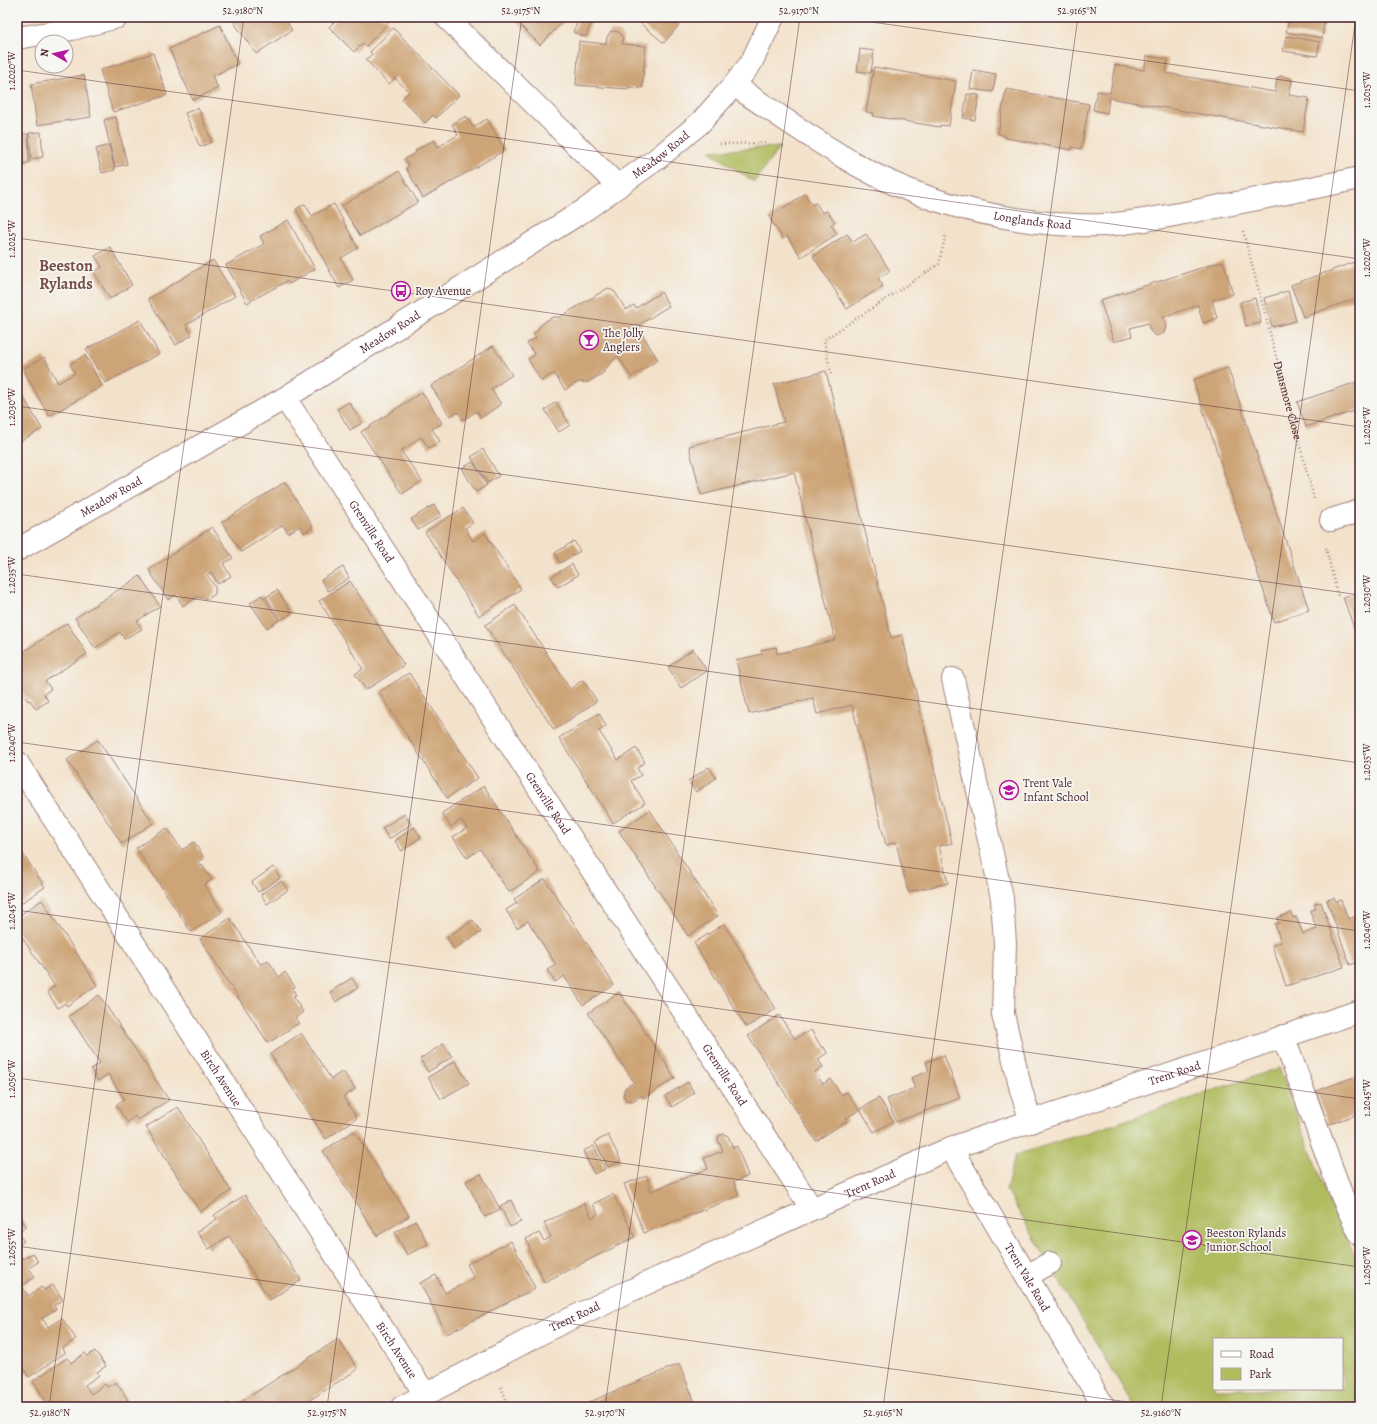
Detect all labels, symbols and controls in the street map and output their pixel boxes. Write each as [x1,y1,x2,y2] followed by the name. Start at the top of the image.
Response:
[223,4,263,17] text: 52.9180°N
[502,4,540,17] text: 52.9175°N
[779,4,819,17] text: 52.9170°N
[1057,4,1097,17] text: 52.9165°N
[34,34,74,74] north arrow
[37,48,53,58] text: N
[5,51,18,90] text: 1.2020°W
[1360,71,1373,108] text: 1.2015°W
[629,127,693,182] street label: Meadow Road
[992,207,1072,233] street label: Longlands Road
[5,219,18,258] text: 1.2025°W
[1360,238,1373,277] text: 1.2020°W
[39,255,93,295] district label: Beeston Rylands
[390,280,412,302] bus stop icon: Roy Avenue
[415,283,471,299] place label: Roy Avenue
[356,307,424,357] street label: Meadow Road
[602,325,644,355] place label: The Jolly Anglers
[578,329,600,351] bar icon: The Jolly Anglers
[1270,359,1306,441] street label: Dunsmore Close
[5,387,18,426] text: 1.2030°W
[1360,406,1373,445] text: 1.2025°W
[77,472,145,521] street label: Meadow Road
[345,497,398,566] street label: Grenville Road
[5,556,18,594] text: 1.2035°W
[1360,574,1373,613] text: 1.2030°W
[5,723,18,762] text: 1.2040°W
[1360,743,1373,781] text: 1.2035°W
[522,769,575,838] street label: Grenville Road
[1023,775,1089,805] place label: Trent Vale Infant School
[998,779,1020,801] school or university icon: Trent Vale Infant School
[5,891,18,930] text: 1.2045°W
[1360,910,1373,949] text: 1.2040°W
[699,1040,751,1109] street label: Grenville Road
[197,1046,245,1109] street label: Birch Avenue
[1146,1057,1203,1089] street label: Trent Road
[5,1059,18,1098] text: 1.2050°W
[1360,1078,1373,1117] text: 1.2045°W
[842,1165,899,1202] street label: Trent Road
[1206,1225,1286,1255] place label: Beeston Rylands Junior School
[5,1228,18,1266] text: 1.2055°W
[1181,1229,1203,1251] school or university icon: Beeston Rylands Junior School
[1001,1240,1054,1315] street label: Trent Vale Road
[1360,1246,1373,1285] text: 1.2050°W
[547,1298,603,1335] street label: Trent Road
[372,1319,421,1382] street label: Birch Avenue
[1213,1338,1343,1390] legend
[1249,1346,1275,1362] text: Road
[1249,1366,1272,1382] text: Park
[30,1406,70,1419] text: 52.9180°N
[308,1406,346,1419] text: 52.9175°N
[585,1406,625,1419] text: 52.9170°N
[863,1406,903,1419] text: 52.9165°N
[1141,1406,1181,1419] text: 52.9160°N

